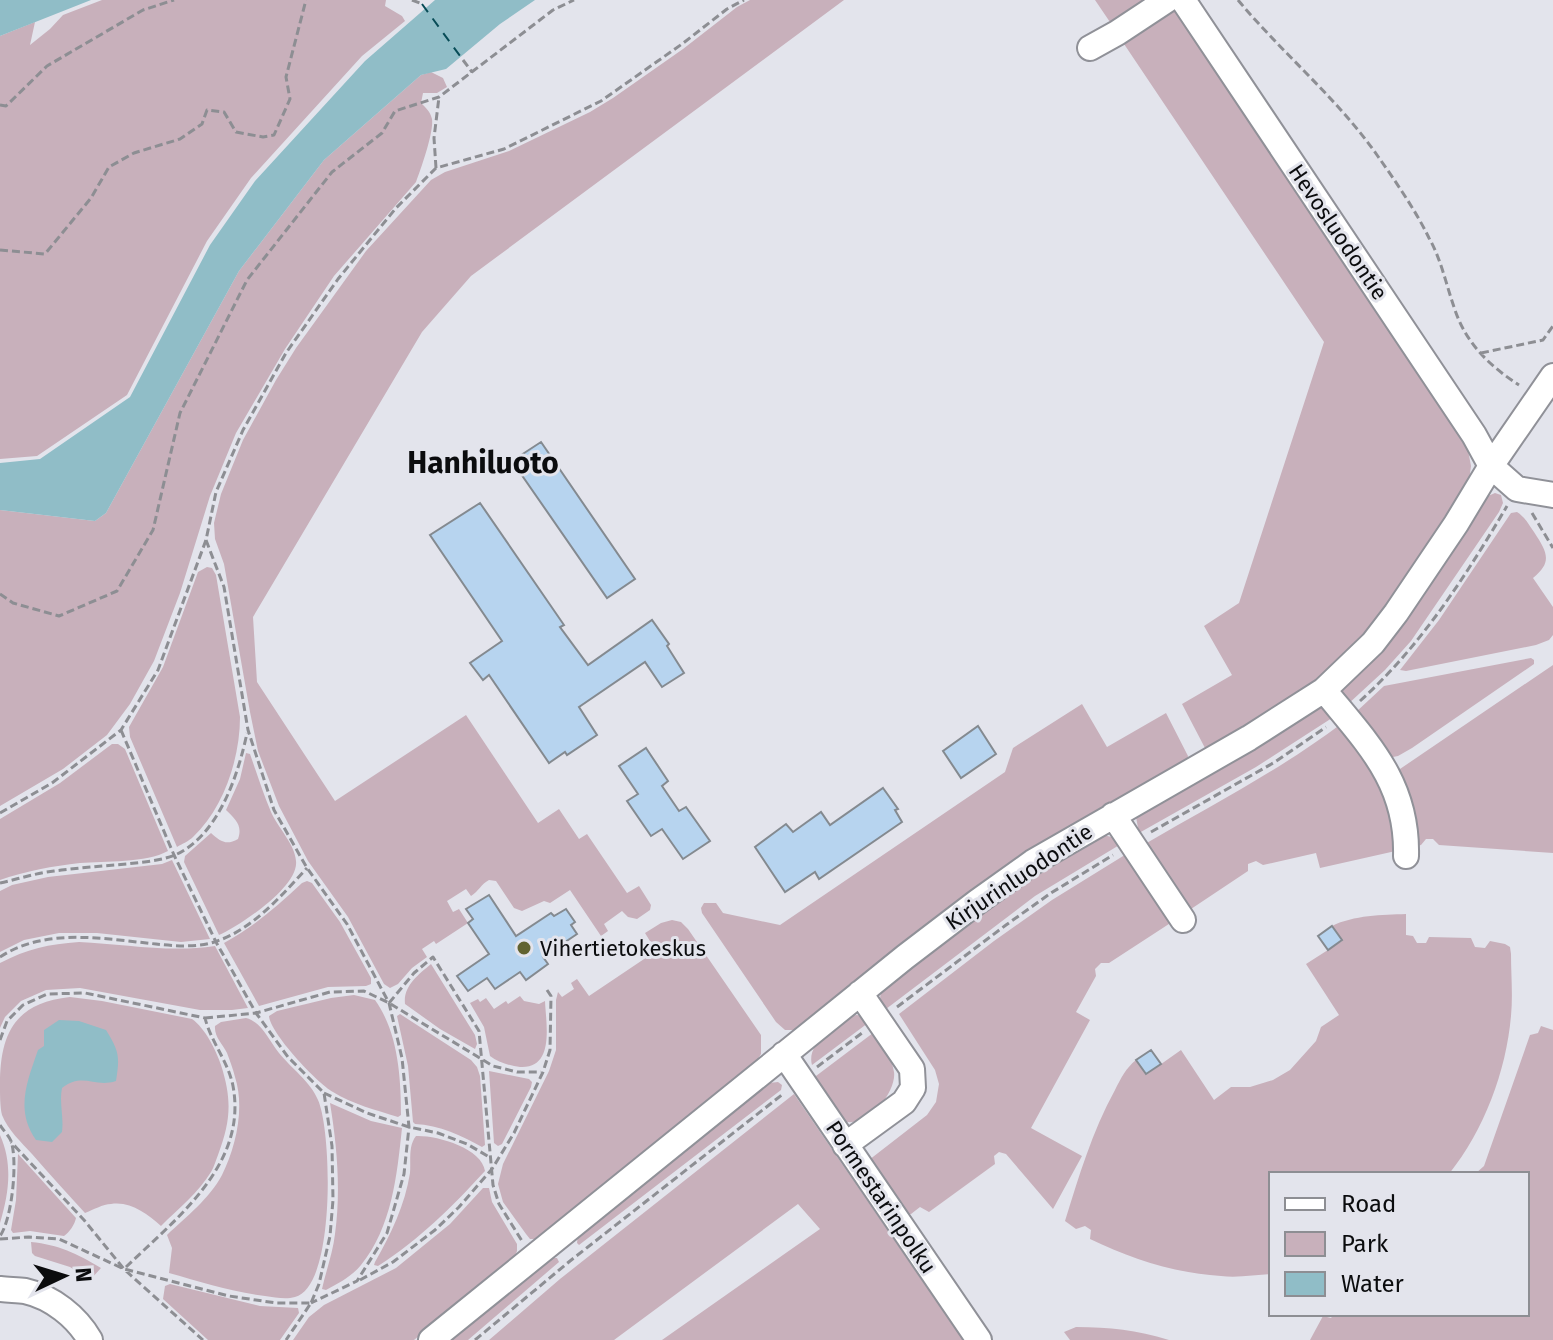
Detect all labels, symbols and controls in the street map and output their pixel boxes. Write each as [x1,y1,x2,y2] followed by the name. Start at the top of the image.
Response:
[1283,159,1393,305] street label: Hevosluodontie
[407,445,559,481] district label: Hanhiluoto
[941,818,1097,936] street label: Kirjurinluodontie
[540,935,706,962] place label: Vihertietokeskus
[515,939,533,957] marker: Vihertietokeskus
[820,1116,942,1278] street label: Pormestarinpolku
[1269,1172,1529,1316] legend
[1341,1190,1396,1218] text: Road
[1341,1230,1389,1258] text: Park
[24,1236,104,1316] north arrow
[69,1266,97,1283] text: N
[1341,1270,1405,1298] text: Water

